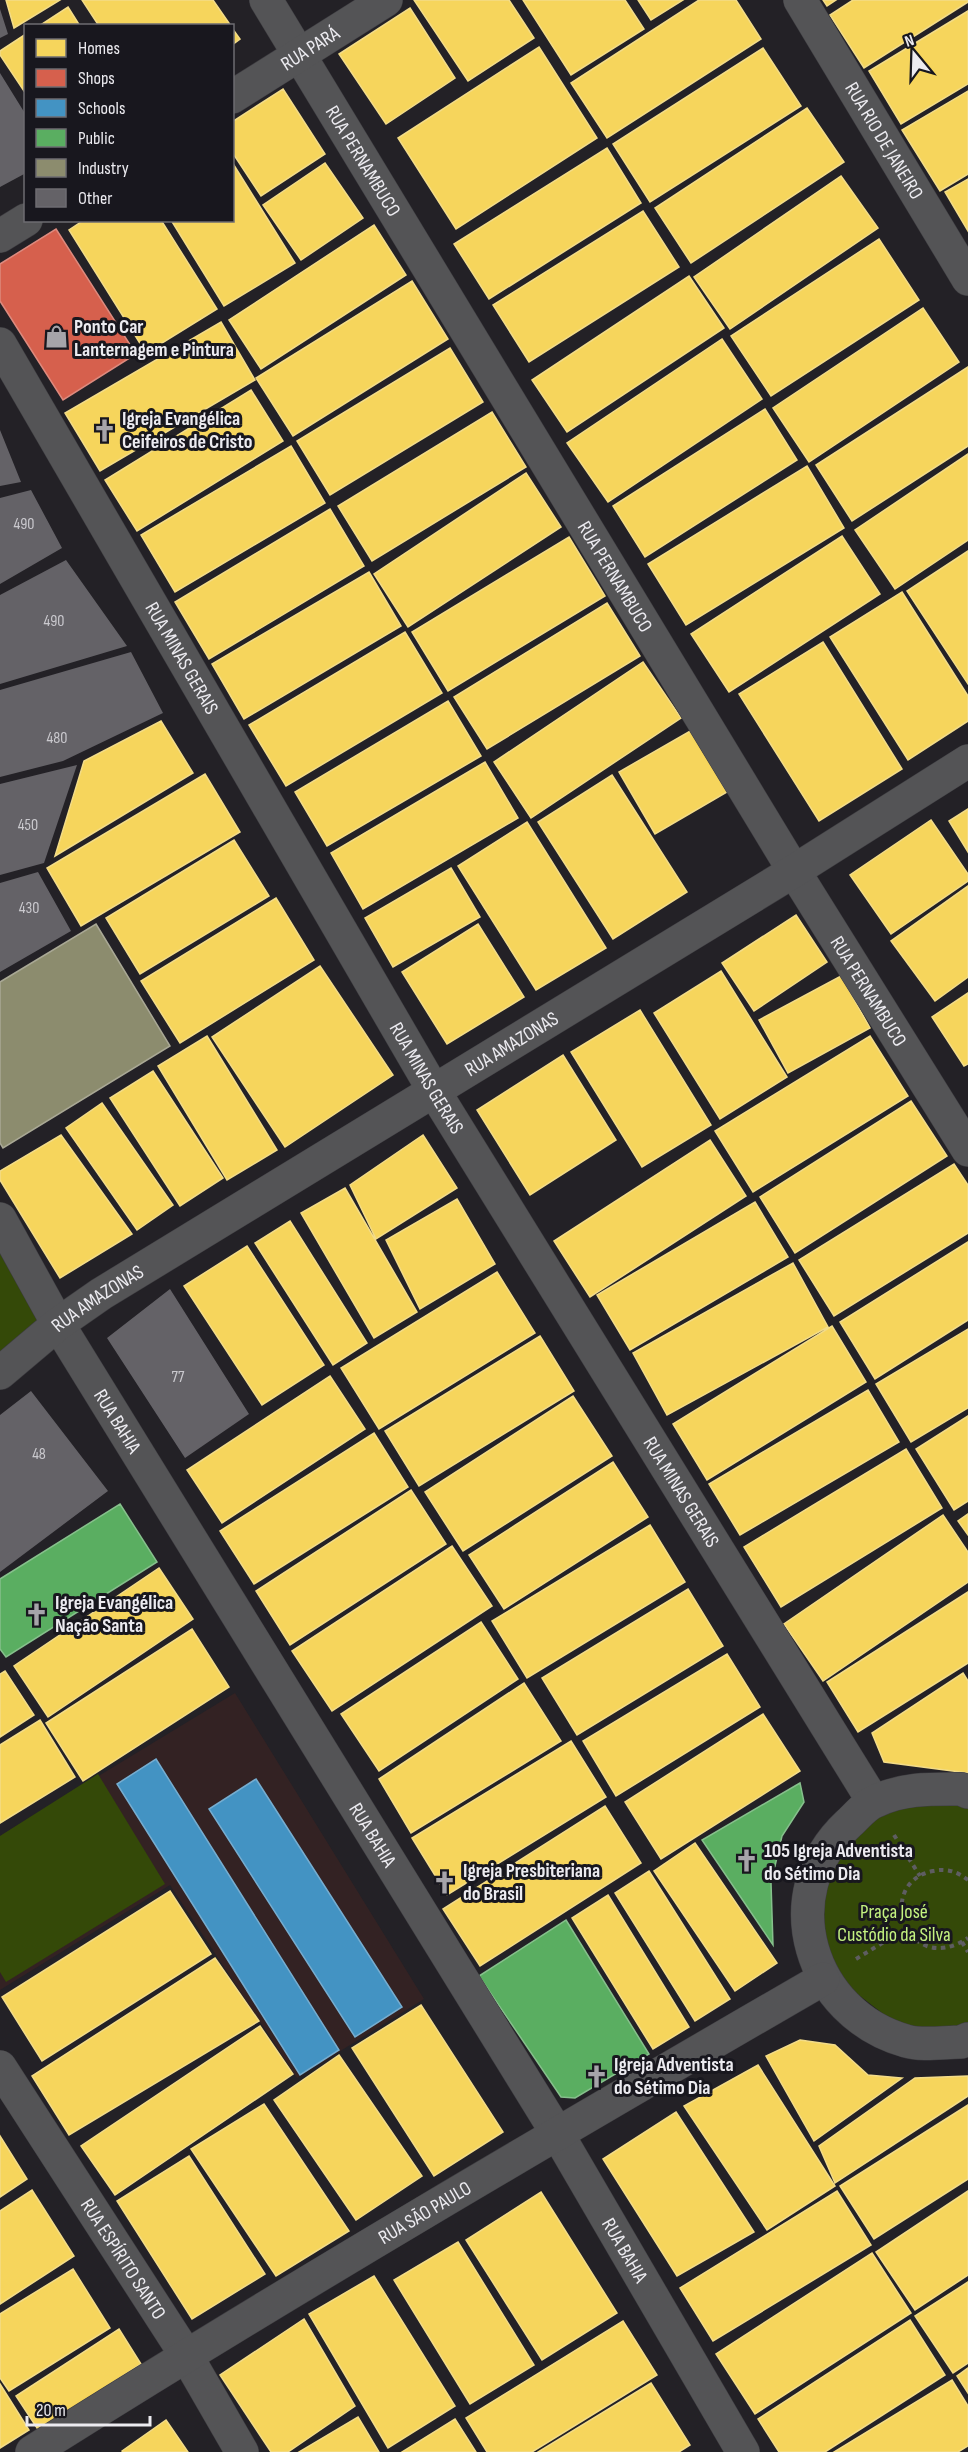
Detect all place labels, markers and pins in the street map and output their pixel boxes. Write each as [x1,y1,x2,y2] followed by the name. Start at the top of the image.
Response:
[74,315,234,362] place label: Ponto Car Lanternagem e Pintura
[43,324,69,350] shop icon: Ponto Car Lanternagem e Pintura
[122,407,252,454] place label: Igreja Evangélica Ceifeiros de Cristo
[91,417,117,443] church icon: Igreja Evangélica Ceifeiros de Cristo
[55,1591,173,1638] place label: Igreja Evangélica Nação Santa
[24,1601,50,1627] church icon: Igreja Evangélica Nação Santa
[764,1839,913,1886] place label: 105 Igreja Adventista do Sétimo Dia
[733,1848,759,1874] church icon: 105 Igreja Adventista do Sétimo Dia
[463,1859,600,1906] place label: Igreja Presbiteriana do Brasil
[432,1869,458,1895] church icon: Igreja Presbiteriana do Brasil
[614,2053,734,2100] place label: Igreja Adventista do Sétimo Dia
[583,2063,609,2089] church icon: Igreja Adventista do Sétimo Dia

